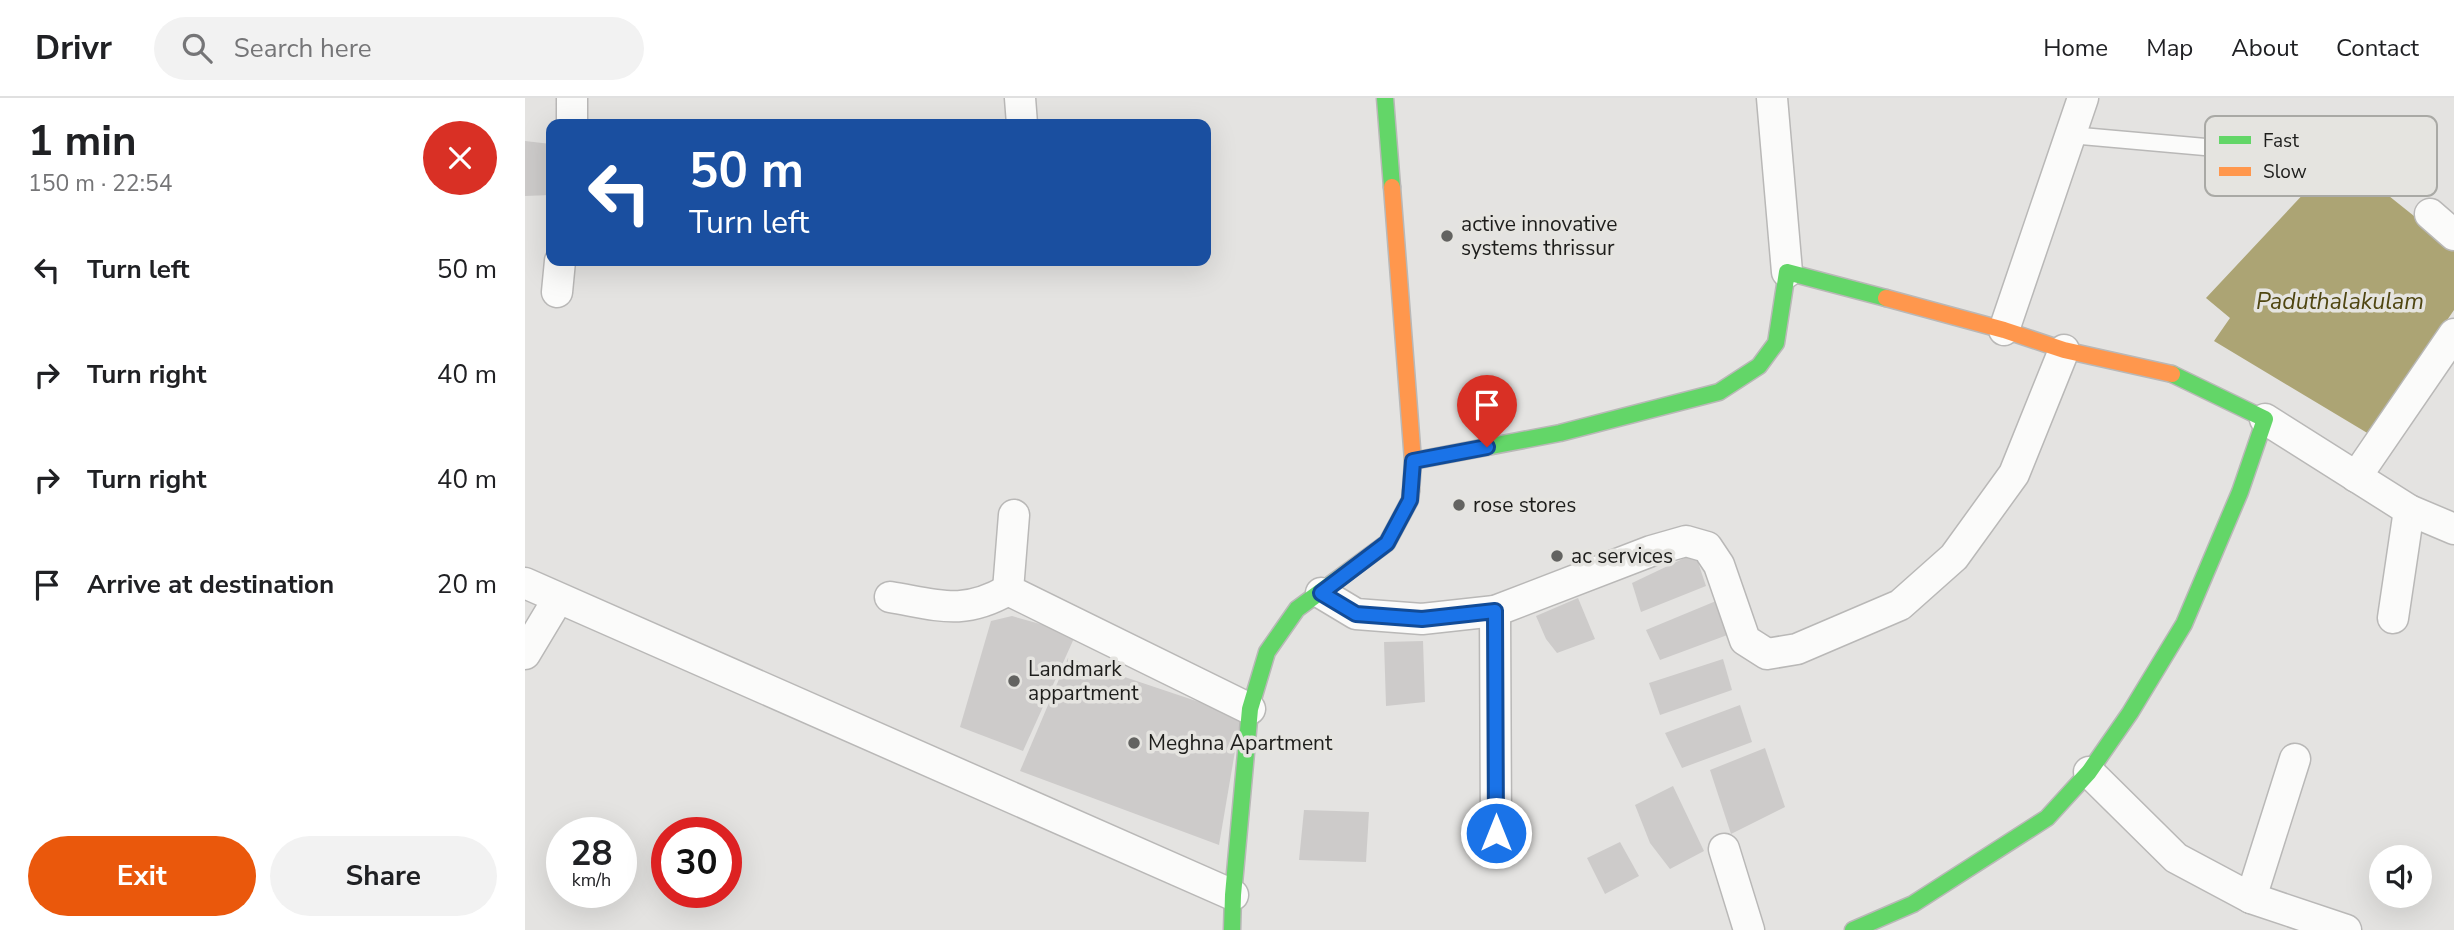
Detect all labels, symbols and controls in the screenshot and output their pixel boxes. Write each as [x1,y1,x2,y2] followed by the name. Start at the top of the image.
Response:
[154,17,644,80] search box
[35,26,112,71] text: Drivr
[178,29,216,67] icon: search
[234,31,372,66] text: Search here
[2043,32,2108,64] text: Home
[2146,32,2193,64] text: Map
[2231,32,2298,64] text: About
[2336,32,2419,64] text: Contact
[28,113,137,170] text: 1 min
[2205,116,2437,196] legend
[423,121,497,195] button: close
[2263,128,2299,154] text: Fast
[689,137,804,204] text: 50 m
[574,147,665,238] icon: left
[2263,159,2307,185] text: Slow
[28,168,173,199] text: 150 m · 22:54
[689,201,809,244] text: Turn left
[1461,210,1617,262] place label: active innovative systems thrissur
[1439,228,1455,244] marker: active innovative systems thrissur
[28,251,66,289] icon: left
[87,252,190,287] text: Turn left
[437,252,497,287] text: 50 m
[2256,286,2424,317] water label: Paduthalakulam
[28,356,66,394] icon: right
[87,357,206,392] text: Turn right
[437,357,497,392] text: 40 m
[1457,375,1517,447] pin
[1468,386,1506,424] icon: arrive
[28,461,66,499] icon: right
[87,462,206,497] text: Turn right
[437,462,497,497] text: 40 m
[1473,491,1576,519] place label: rose stores
[1451,497,1467,513] marker: rose stores
[1571,542,1673,570] place label: ac services
[1549,548,1565,564] marker: ac services
[28,566,66,604] icon: arrive
[87,567,334,602] text: Arrive at destination
[437,567,497,602] text: 20 m
[1028,655,1139,707] place label: Landmark appartment
[1006,673,1022,689] marker: Landmark appartment
[1148,729,1333,757] place label: Meghna Apartment
[1126,735,1142,751] marker: Meghna Apartment
[1459,796,1533,870] position arrow
[651,817,742,908] speed limit sign: 30
[570,830,613,877] text: 28
[28,836,256,916] button: Exit
[270,836,497,916] button: Share
[2369,845,2432,908] map controls
[2369,845,2432,908] button: sound
[572,868,611,892] text: km/h

